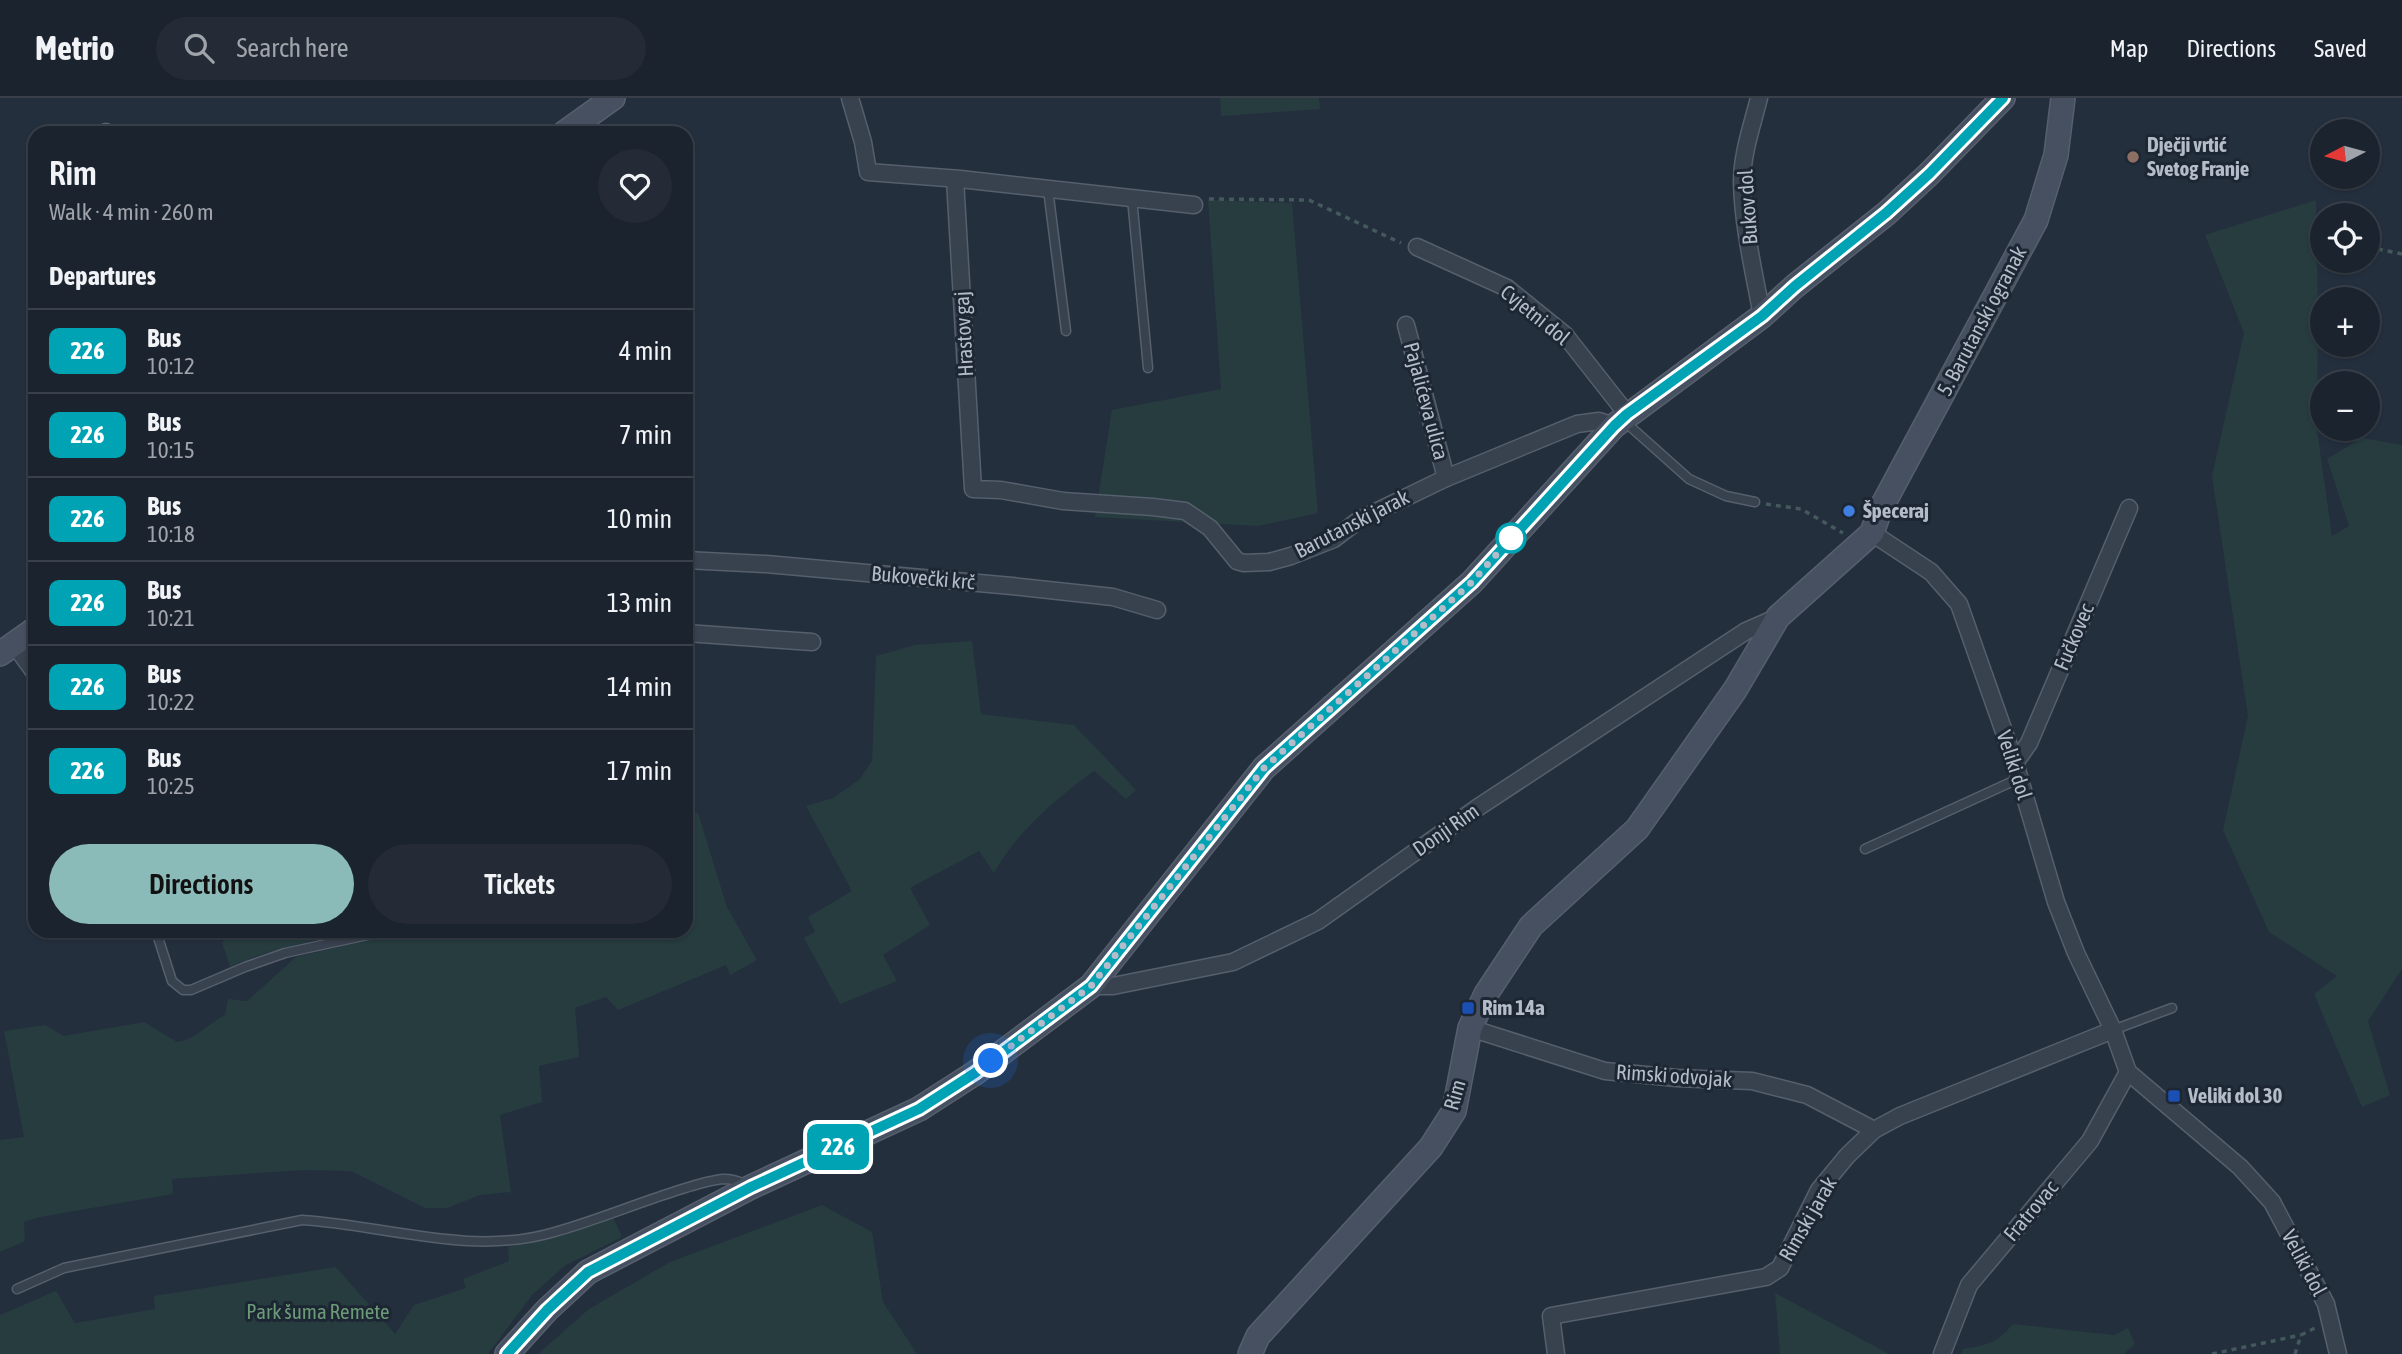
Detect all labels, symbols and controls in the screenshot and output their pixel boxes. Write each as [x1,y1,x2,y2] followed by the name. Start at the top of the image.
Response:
[156,17,646,80] search box
[35,29,114,67] text: Metrio
[180,29,218,67] icon: search
[236,33,349,63] text: Search here
[2110,35,2148,62] text: Map
[2186,35,2276,62] text: Directions
[2314,35,2367,62] text: Saved
[2310,119,2380,189] north arrow
[2310,119,2380,441] map controls
[2147,132,2249,180] place label: Dječji vrtić Svetog Franje
[598,149,672,223] button: heart
[2125,149,2141,165] marker: Dječji vrtić Svetog Franje
[49,154,97,192] text: Rim
[1732,168,1762,246] street label: Bukov dol
[49,199,213,225] text: Walk · 4 min · 260 m
[2310,203,2380,273] button: locate
[1932,242,2031,399] street label: 5. Barutanski ogranak
[49,261,156,291] text: Departures
[1496,279,1575,350] street label: Cvjetni dol
[2310,287,2380,357] button: +
[949,291,977,377] street label: Hrastov gaj
[147,323,181,353] text: Bus
[619,336,672,366] text: 4 min
[71,337,104,364] text: 226
[1400,339,1454,462] street label: Pajalićeva ulica
[147,353,195,379] text: 10:12
[2310,371,2380,441] button: −
[147,407,181,437] text: Bus
[619,420,672,450] text: 7 min
[71,421,104,448] text: 226
[147,437,195,463] text: 10:15
[1290,484,1413,562] street label: Barutanski jarak
[147,491,181,521] text: Bus
[1863,498,1929,522] place label: Špeceraj
[1841,503,1857,519] marker: Špeceraj
[607,504,672,534] text: 10 min
[71,505,104,532] text: 226
[147,521,195,547] text: 10:18
[1496,523,1526,553] unlabelled marker
[870,561,976,593] street label: Bukovečki krč
[147,575,181,605] text: Bus
[607,588,672,618] text: 13 min
[71,589,104,616] text: 226
[2048,599,2098,674] street label: Fučkovec
[147,605,195,631] text: 10:21
[147,659,181,689] text: Bus
[607,672,672,702] text: 14 min
[71,673,104,700] text: 226
[147,689,195,715] text: 10:22
[1993,727,2038,803] street label: Veliki dol
[147,743,181,773] text: Bus
[607,756,672,786] text: 17 min
[71,757,104,784] text: 226
[147,773,195,799] text: 10:25
[1408,798,1483,860] street label: Donji Rim
[49,844,354,924] button: Directions
[368,844,672,924] button: Tickets
[1482,995,1545,1019] place label: Rim 14a
[1460,1000,1476,1016] marker: Rim 14a
[973,1043,1008,1078] your location
[1615,1059,1733,1091] street label: Rimski odvojak
[1438,1077,1470,1113] street label: Rim
[2187,1083,2283,1107] place label: Veliki dol 30
[2166,1088,2182,1104] marker: Veliki dol 30
[798,1124,878,1170] line badge: 226
[821,1133,855,1160] text: 226
[1773,1172,1841,1265] street label: Rimski jarak
[1998,1175,2063,1245] street label: Fratrovac
[2278,1225,2332,1300] street label: Veliki dol
[246,1299,390,1323] park label: Park šuma Remete

